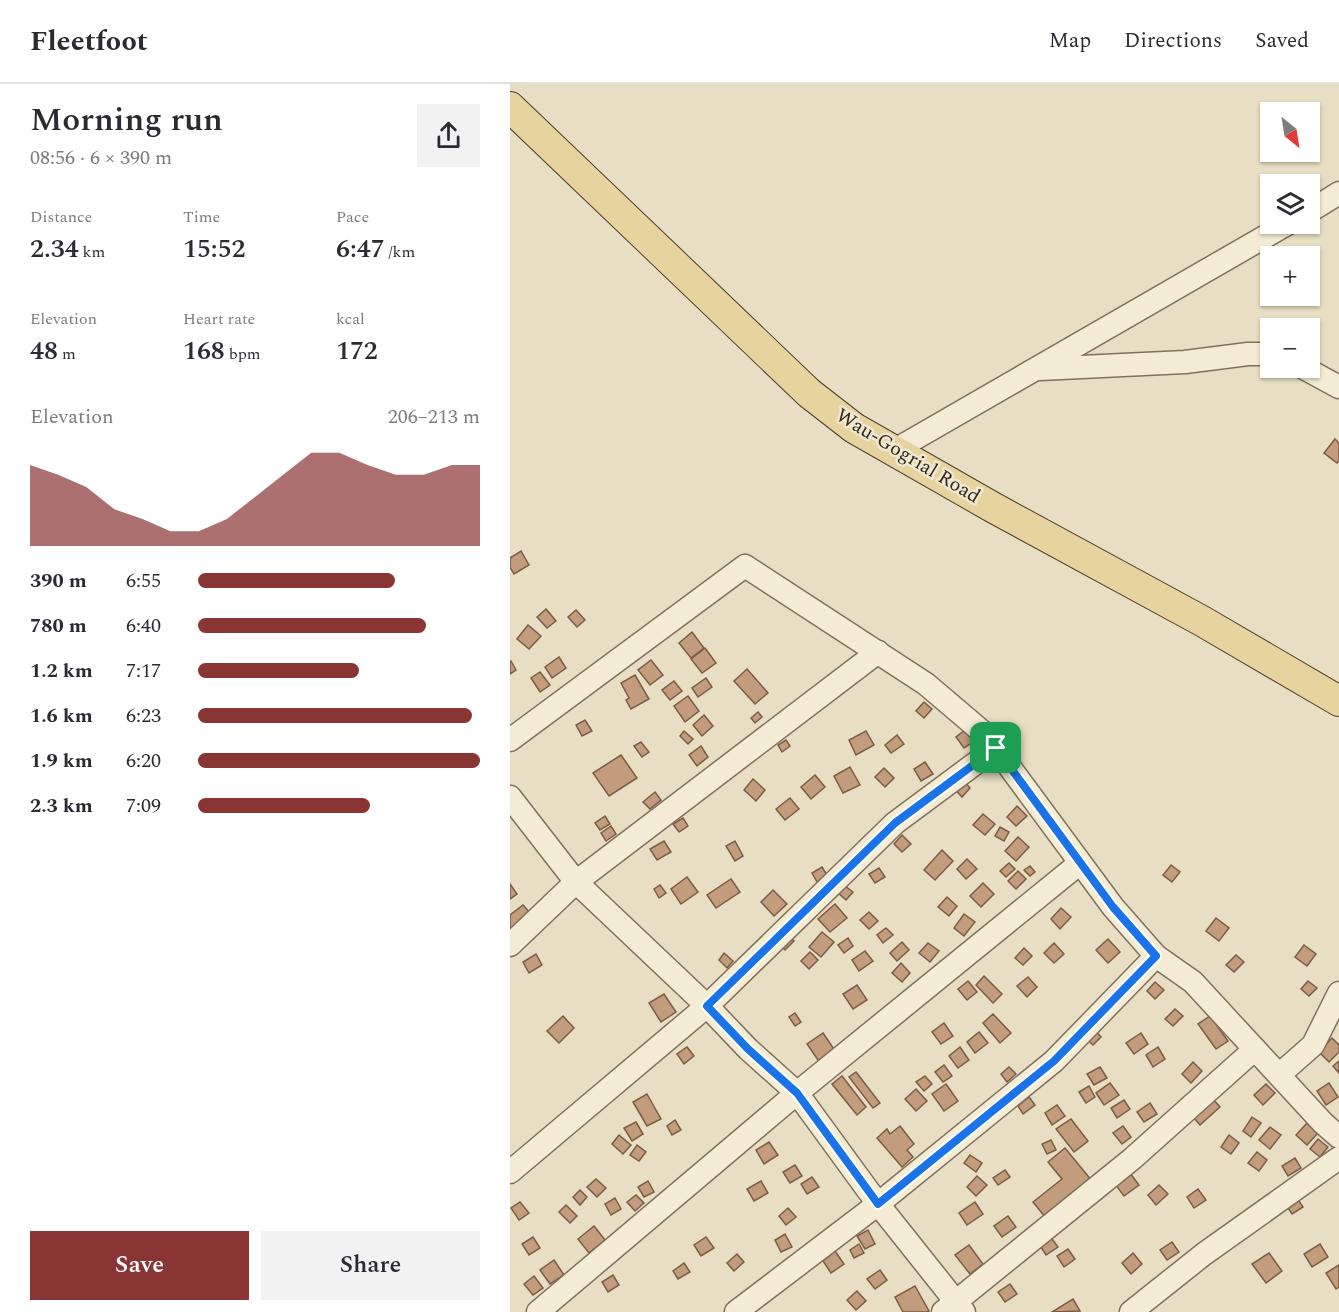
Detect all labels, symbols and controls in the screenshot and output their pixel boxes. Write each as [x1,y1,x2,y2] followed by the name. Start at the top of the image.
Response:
[30,20,148,63] text: Fleetfoot
[1049,25,1091,57] text: Map
[1124,25,1222,57] text: Directions
[1255,25,1309,57] text: Saved
[30,95,223,145] text: Morning run
[1260,102,1320,162] north arrow
[1260,102,1320,378] map controls
[417,104,480,167] button: share
[30,143,172,173] text: 08:56 · 6 × 390 m
[1260,174,1320,234] button: layers
[30,205,92,229] text: Distance
[183,205,220,229] text: Time
[336,205,369,229] text: Pace
[30,229,79,269] text: 2.34
[183,229,246,269] text: 15:52
[336,229,385,269] text: 6:47
[79,240,105,264] text: km
[385,240,415,264] text: /km
[1260,246,1320,306] button: +
[30,307,97,331] text: Elevation
[183,307,255,331] text: Heart rate
[336,307,365,331] text: kcal
[1260,318,1320,378] button: −
[30,331,58,371] text: 48
[183,331,225,371] text: 168
[336,331,378,371] text: 172
[58,342,76,366] text: m
[225,342,261,366] text: bpm
[830,401,986,511] street label: Wau-Gogrial Road
[30,402,114,432] text: Elevation
[388,402,480,432] text: 206–213 m
[30,566,87,596] text: 390 m
[126,566,161,596] text: 6:55
[30,611,87,641] text: 780 m
[126,611,161,641] text: 6:40
[30,656,93,686] text: 1.2 km
[126,656,161,686] text: 7:17
[30,701,93,731] text: 1.6 km
[126,701,161,731] text: 6:23
[970,722,1021,773] pin
[979,731,1012,764] icon: arrive
[30,746,93,776] text: 1.9 km
[126,746,161,776] text: 6:20
[30,791,93,821] text: 2.3 km
[126,791,161,821] text: 7:09
[30,1231,249,1300] button: Save
[261,1231,480,1300] button: Share

